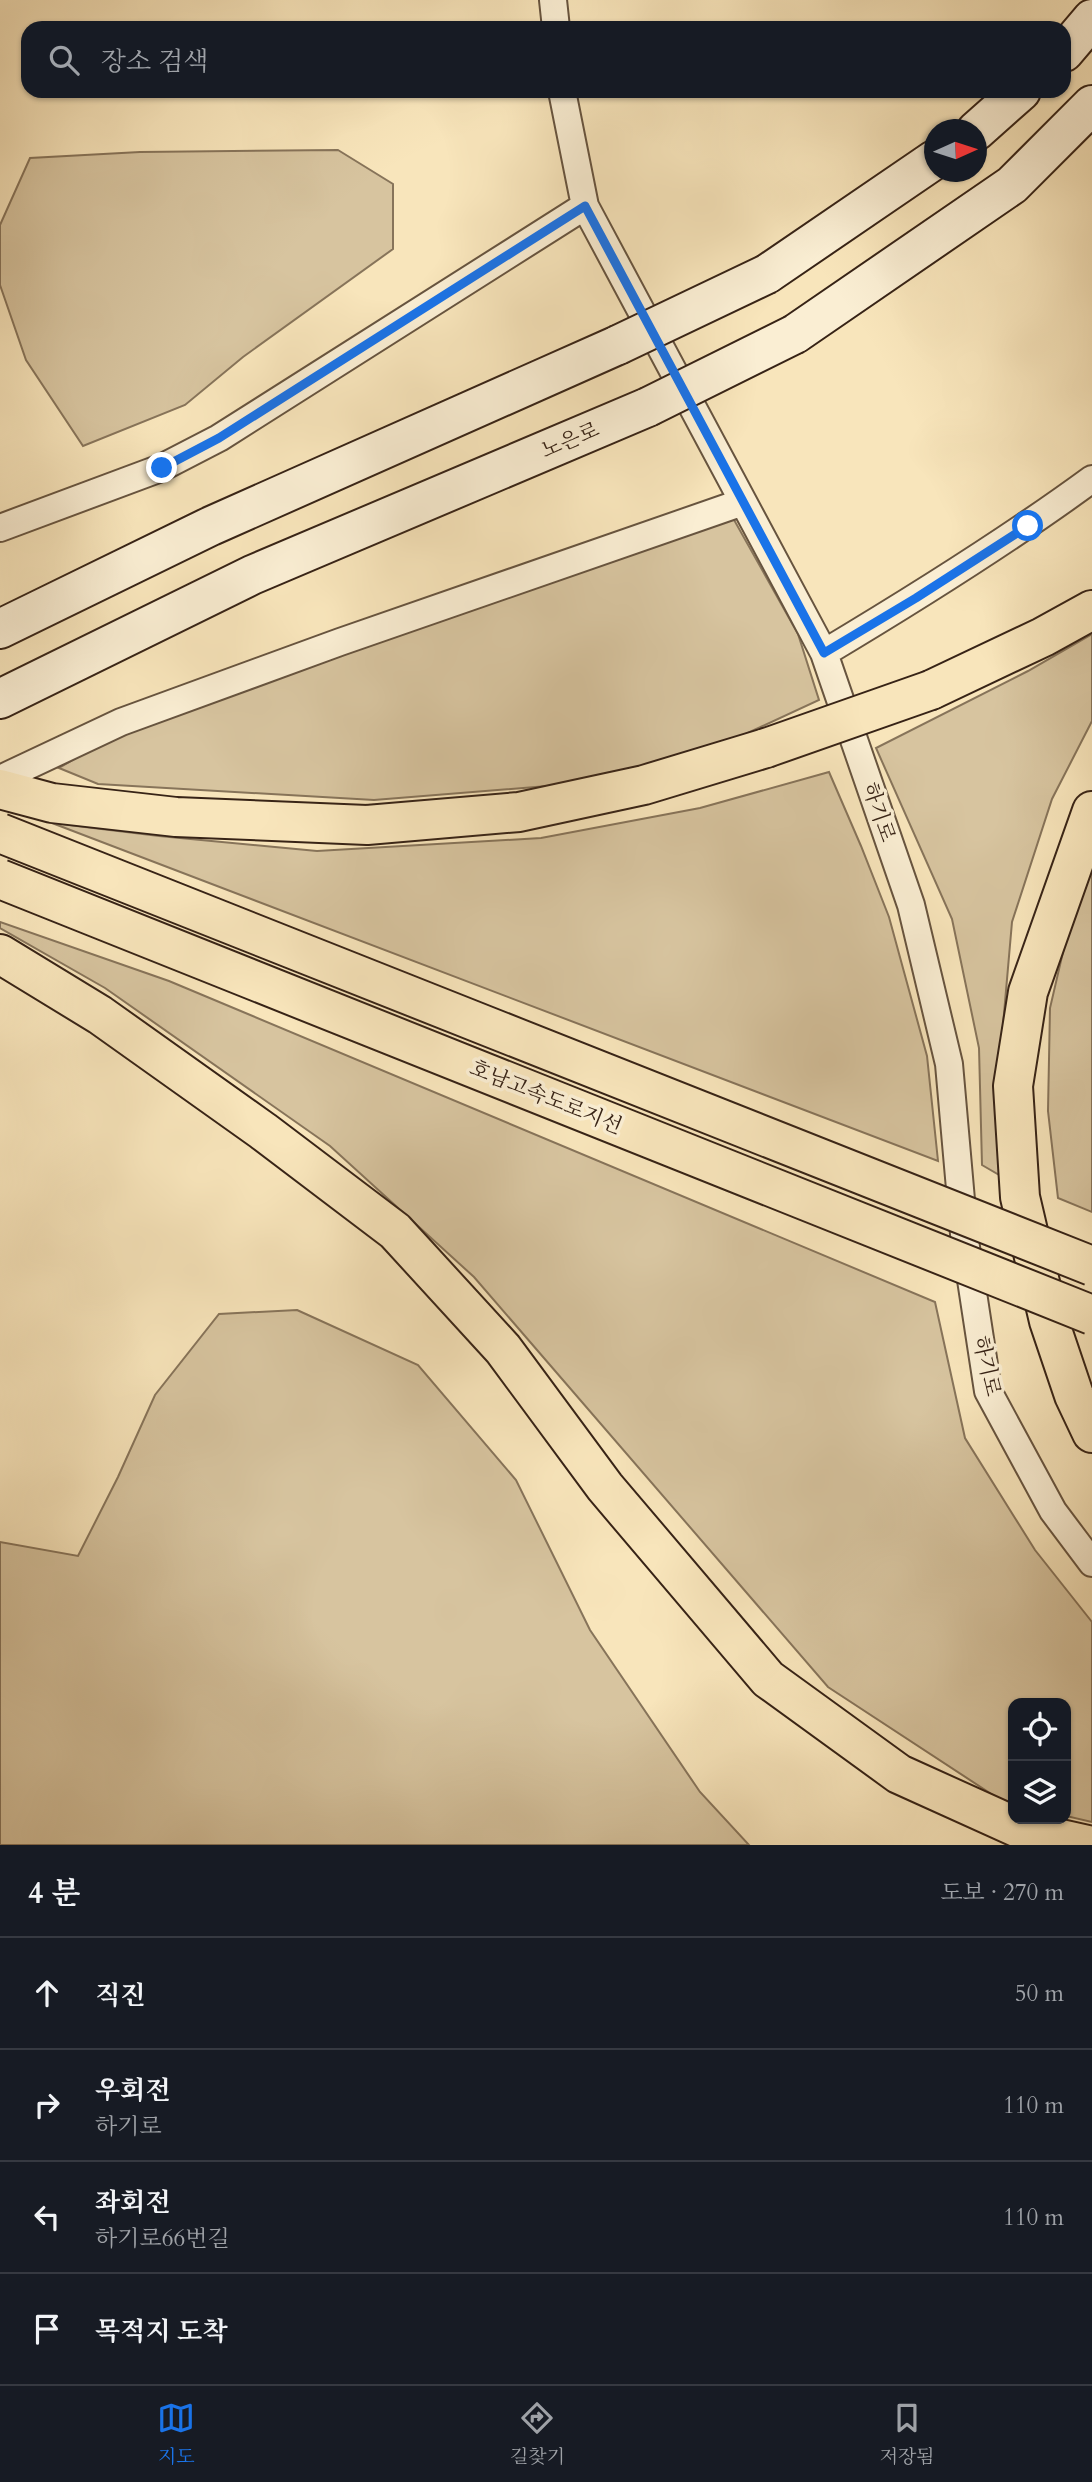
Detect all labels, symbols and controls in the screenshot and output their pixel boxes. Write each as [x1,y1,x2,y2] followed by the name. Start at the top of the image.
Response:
[21,21,1071,98] search box
[45,41,83,79] icon: search
[101,44,208,79] text: 장소 검색
[924,119,987,182] north arrow
[537,415,604,466] street label: 노은로
[146,452,177,483] route end
[1012,510,1043,541] route start
[855,779,902,846] street label: 하기로
[465,1054,626,1141] street label: 호남고속도로지선
[966,1333,1007,1399] street label: 하기로
[1008,1698,1071,1824] map controls
[1008,1698,1071,1761] button: locate
[1008,1761,1071,1824] button: layers
[28,1873,80,1914] text: 4 분
[940,1877,1064,1908] text: 도보 · 270 m
[28,1974,66,2012] icon: ahead
[95,1978,145,2013] text: 직진
[1015,1978,1064,2009] text: 50 m
[95,2073,170,2108] text: 우회전
[28,2086,66,2124] icon: right
[1003,2090,1064,2121] text: 110 m
[95,2111,162,2142] text: 하기로
[95,2185,170,2220] text: 좌회전
[28,2198,66,2236] icon: left
[1003,2202,1064,2233] text: 110 m
[95,2223,230,2254] text: 하기로66번길
[28,2310,66,2348] icon: arrive
[95,2314,228,2349] text: 목적지 도착
[157,2399,195,2470] tab: 지도
[510,2399,565,2470] tab: 길찾기
[880,2399,935,2470] tab: 저장됨

